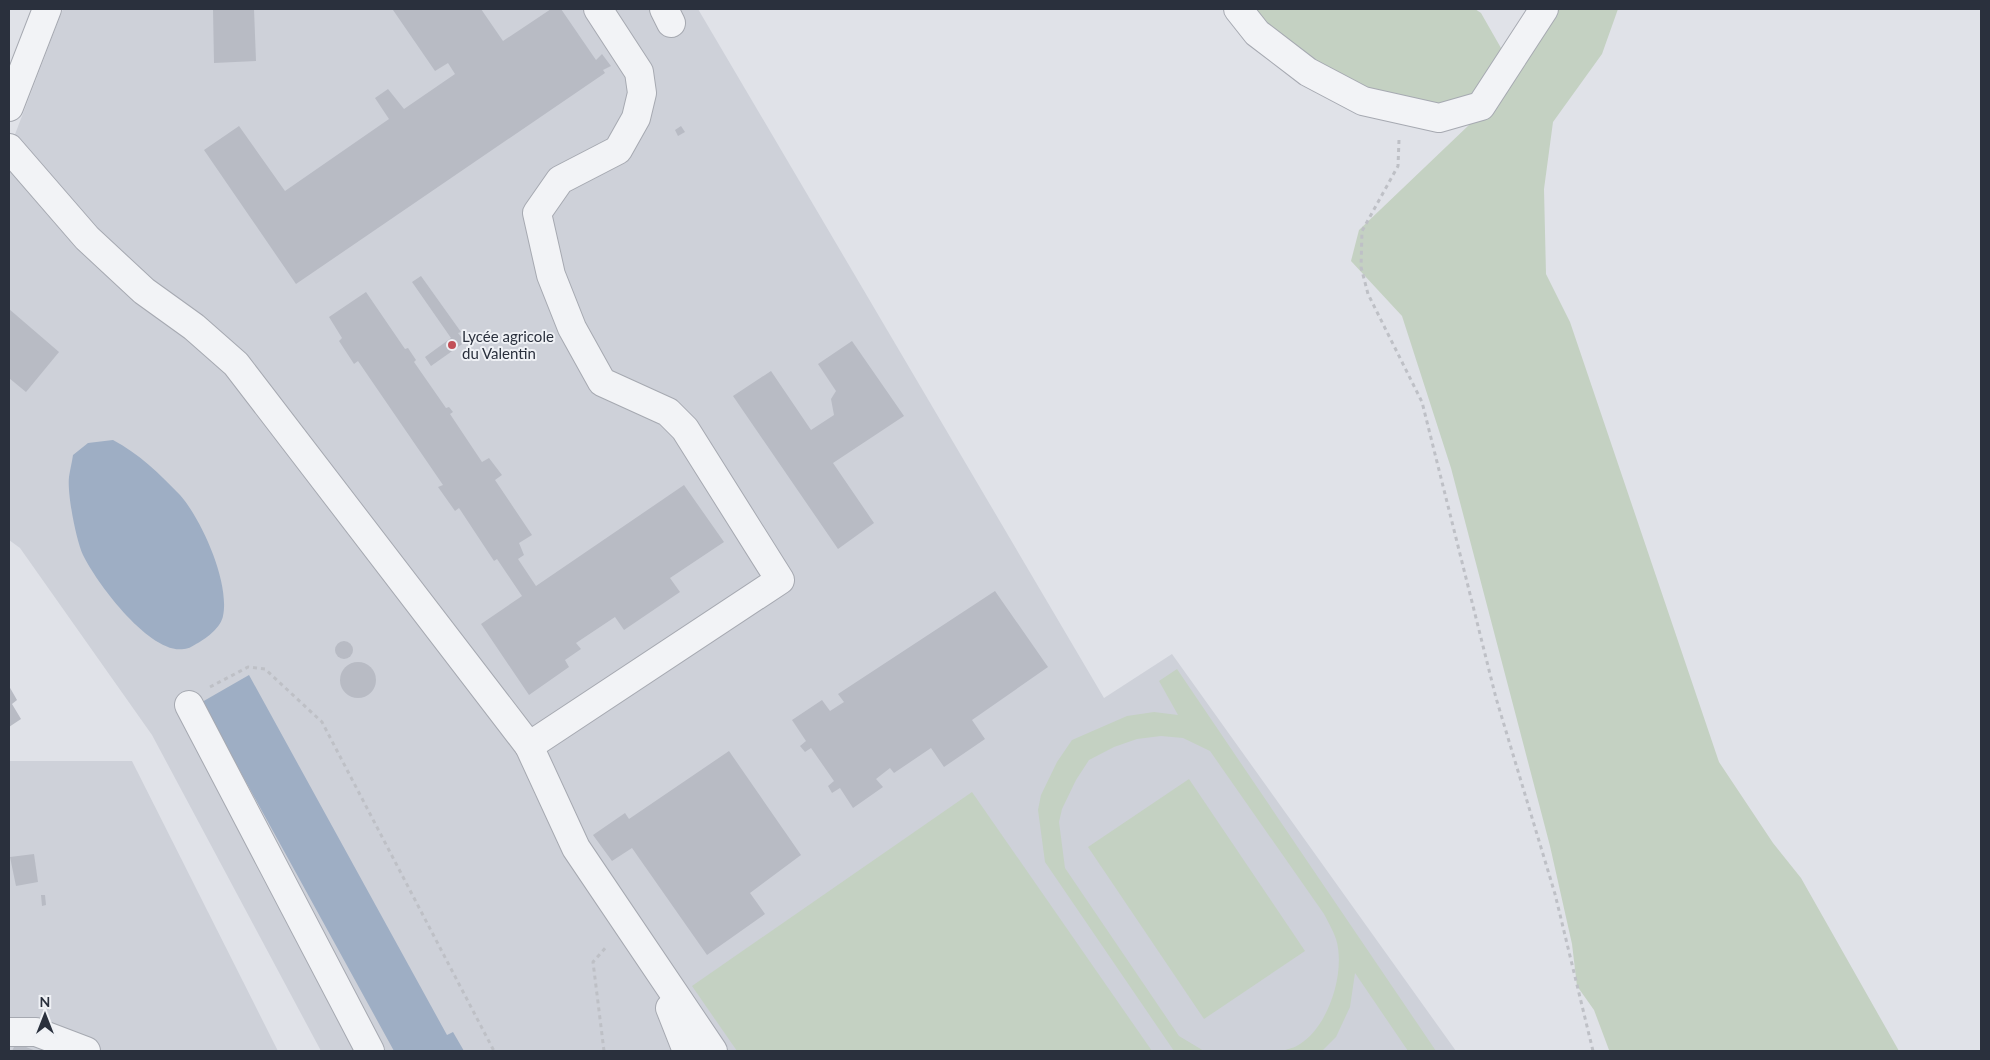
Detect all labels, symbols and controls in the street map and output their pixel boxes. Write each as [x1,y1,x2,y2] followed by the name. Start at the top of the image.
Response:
[462,327,554,362] place label: Lycée agricole du Valentin
[446,339,458,351] marker: Lycée agricole du Valentin
[20,990,70,1040] north arrow
[40,993,50,1010] text: N

